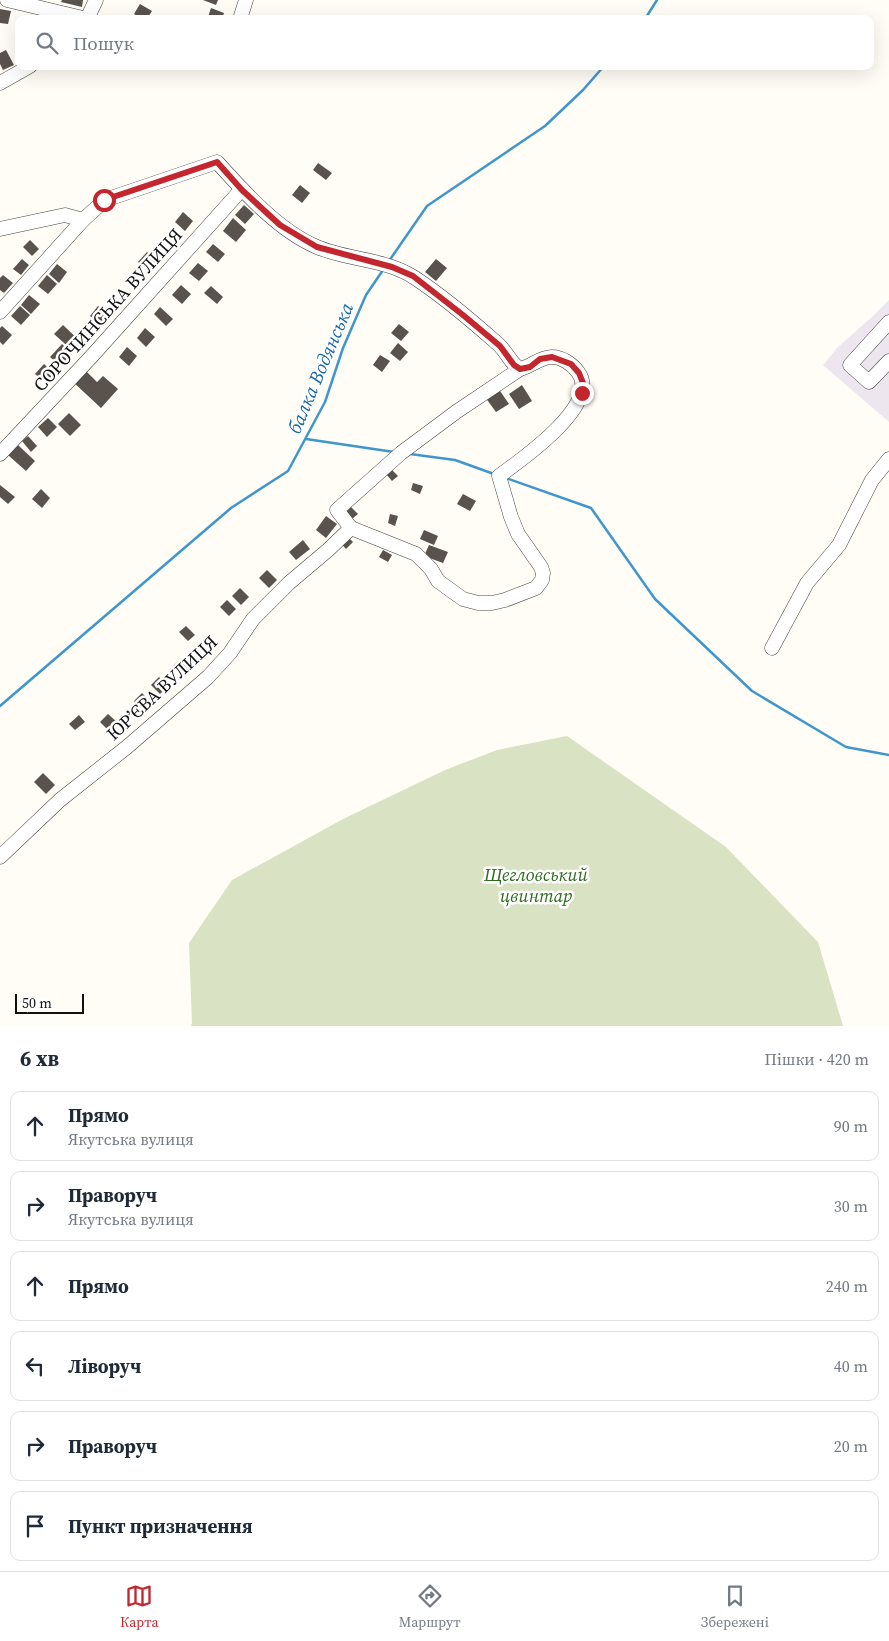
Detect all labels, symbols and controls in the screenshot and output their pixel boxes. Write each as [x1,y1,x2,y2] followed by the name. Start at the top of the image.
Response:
[15,15,874,70] search box
[33,29,61,57] icon: search
[73,30,134,56] text: Пошук
[93,189,116,212] route start
[27,223,188,397] street label: СОРОЧИНСЬКА ВУЛИЦЯ
[281,299,359,437] water label: балка Водянська
[571,382,594,405] route end
[101,630,223,746] street label: ЮР’ЄВА ВУЛИЦЯ
[483,862,589,908] park label: Щегловський цвинтар
[15,991,84,1014] scale bar
[22,993,52,1013] text: 50 m
[20,1044,59,1073] text: 6 хв
[765,1048,869,1070] text: Пішки · 420 m
[68,1102,129,1128] text: Прямо
[21,1112,49,1140] icon: ahead
[834,1115,868,1137] text: 90 m
[68,1128,194,1150] text: Якутська вулиця
[68,1182,157,1208] text: Праворуч
[21,1192,49,1220] icon: right
[834,1195,868,1217] text: 30 m
[68,1208,194,1230] text: Якутська вулиця
[21,1272,49,1300] icon: ahead
[68,1273,129,1299] text: Прямо
[826,1275,868,1297] text: 240 m
[21,1352,49,1380] icon: left
[68,1353,141,1379] text: Ліворуч
[834,1355,868,1377] text: 40 m
[21,1432,49,1460] icon: right
[68,1433,157,1459] text: Праворуч
[834,1435,868,1457] text: 20 m
[21,1512,49,1540] icon: arrive
[68,1513,253,1539] text: Пункт призначення
[120,1582,159,1632] tab: Карта
[399,1582,461,1632] tab: Маршрут
[701,1582,769,1632] tab: Збережені

